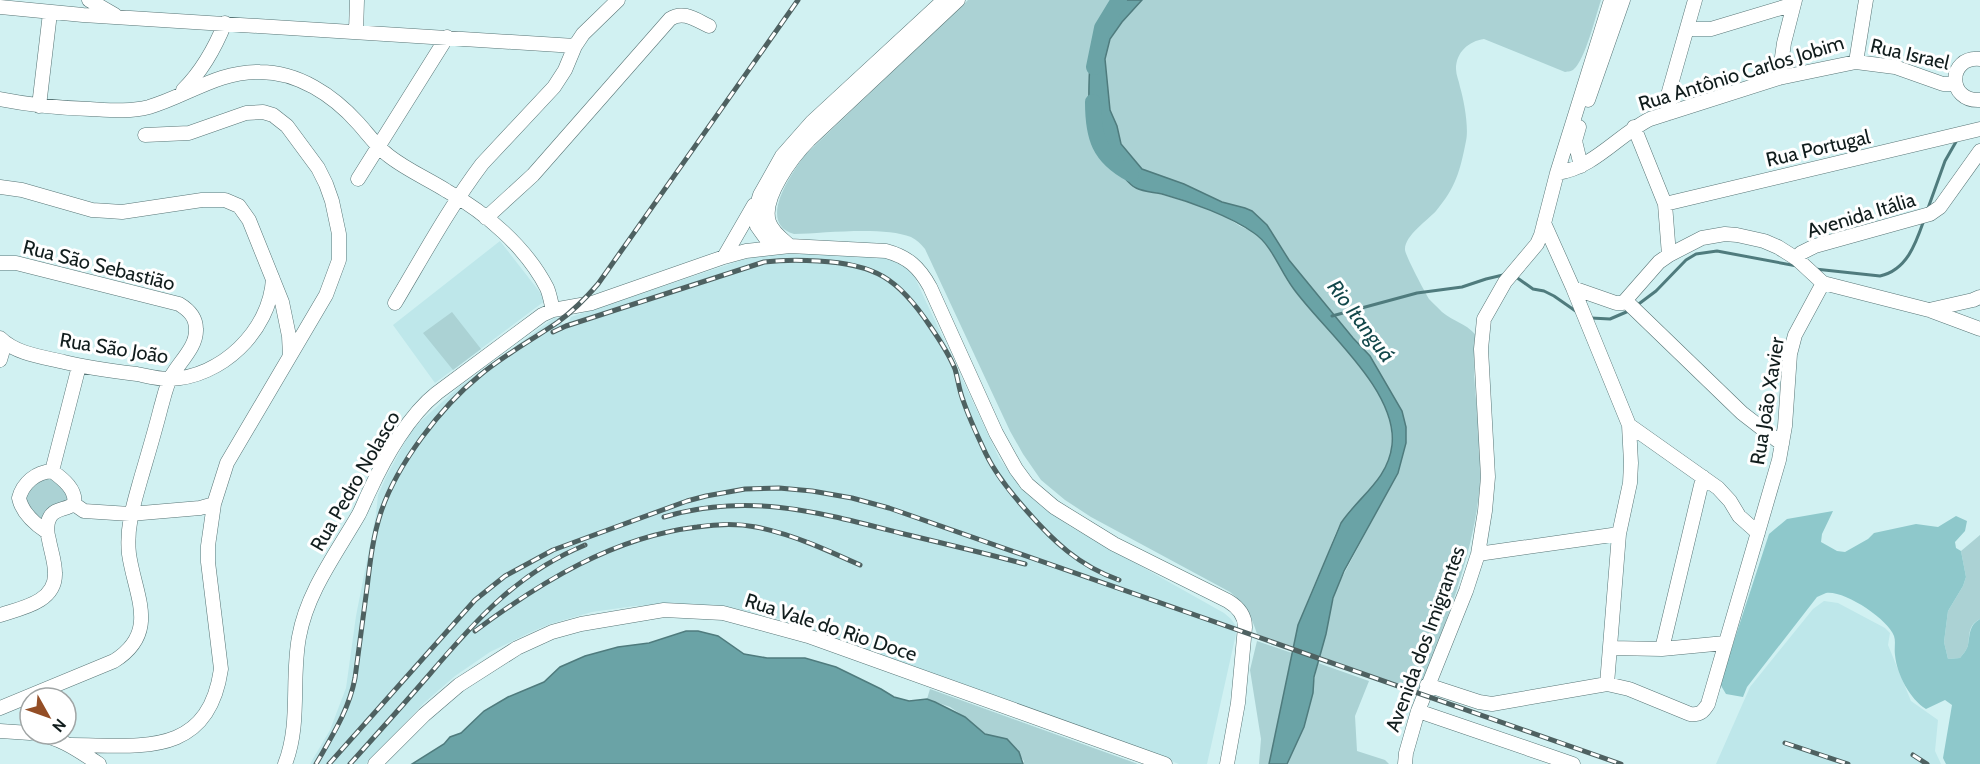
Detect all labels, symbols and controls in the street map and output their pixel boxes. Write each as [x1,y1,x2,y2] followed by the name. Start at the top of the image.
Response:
[1635,30,1847,116] street label: Rua Antônio Carlos Jobim
[1868,33,1952,75] street label: Rua Israel
[1763,124,1873,172] street label: Rua Portugal
[1804,187,1918,243] street label: Avenida Itália
[21,235,177,295] street label: Rua São Sebastião
[1322,275,1400,367] water label: Rio Itanguá
[58,328,170,368] street label: Rua São João
[1745,335,1789,467] street label: Rua João Xavier
[305,407,405,555] street label: Rua Pedro Nolasco
[1380,543,1470,735] street label: Avenida dos Imigrantes
[742,588,920,666] street label: Rua Vale do Rio Doce
[18,686,78,746] north arrow
[48,715,70,736] text: N

